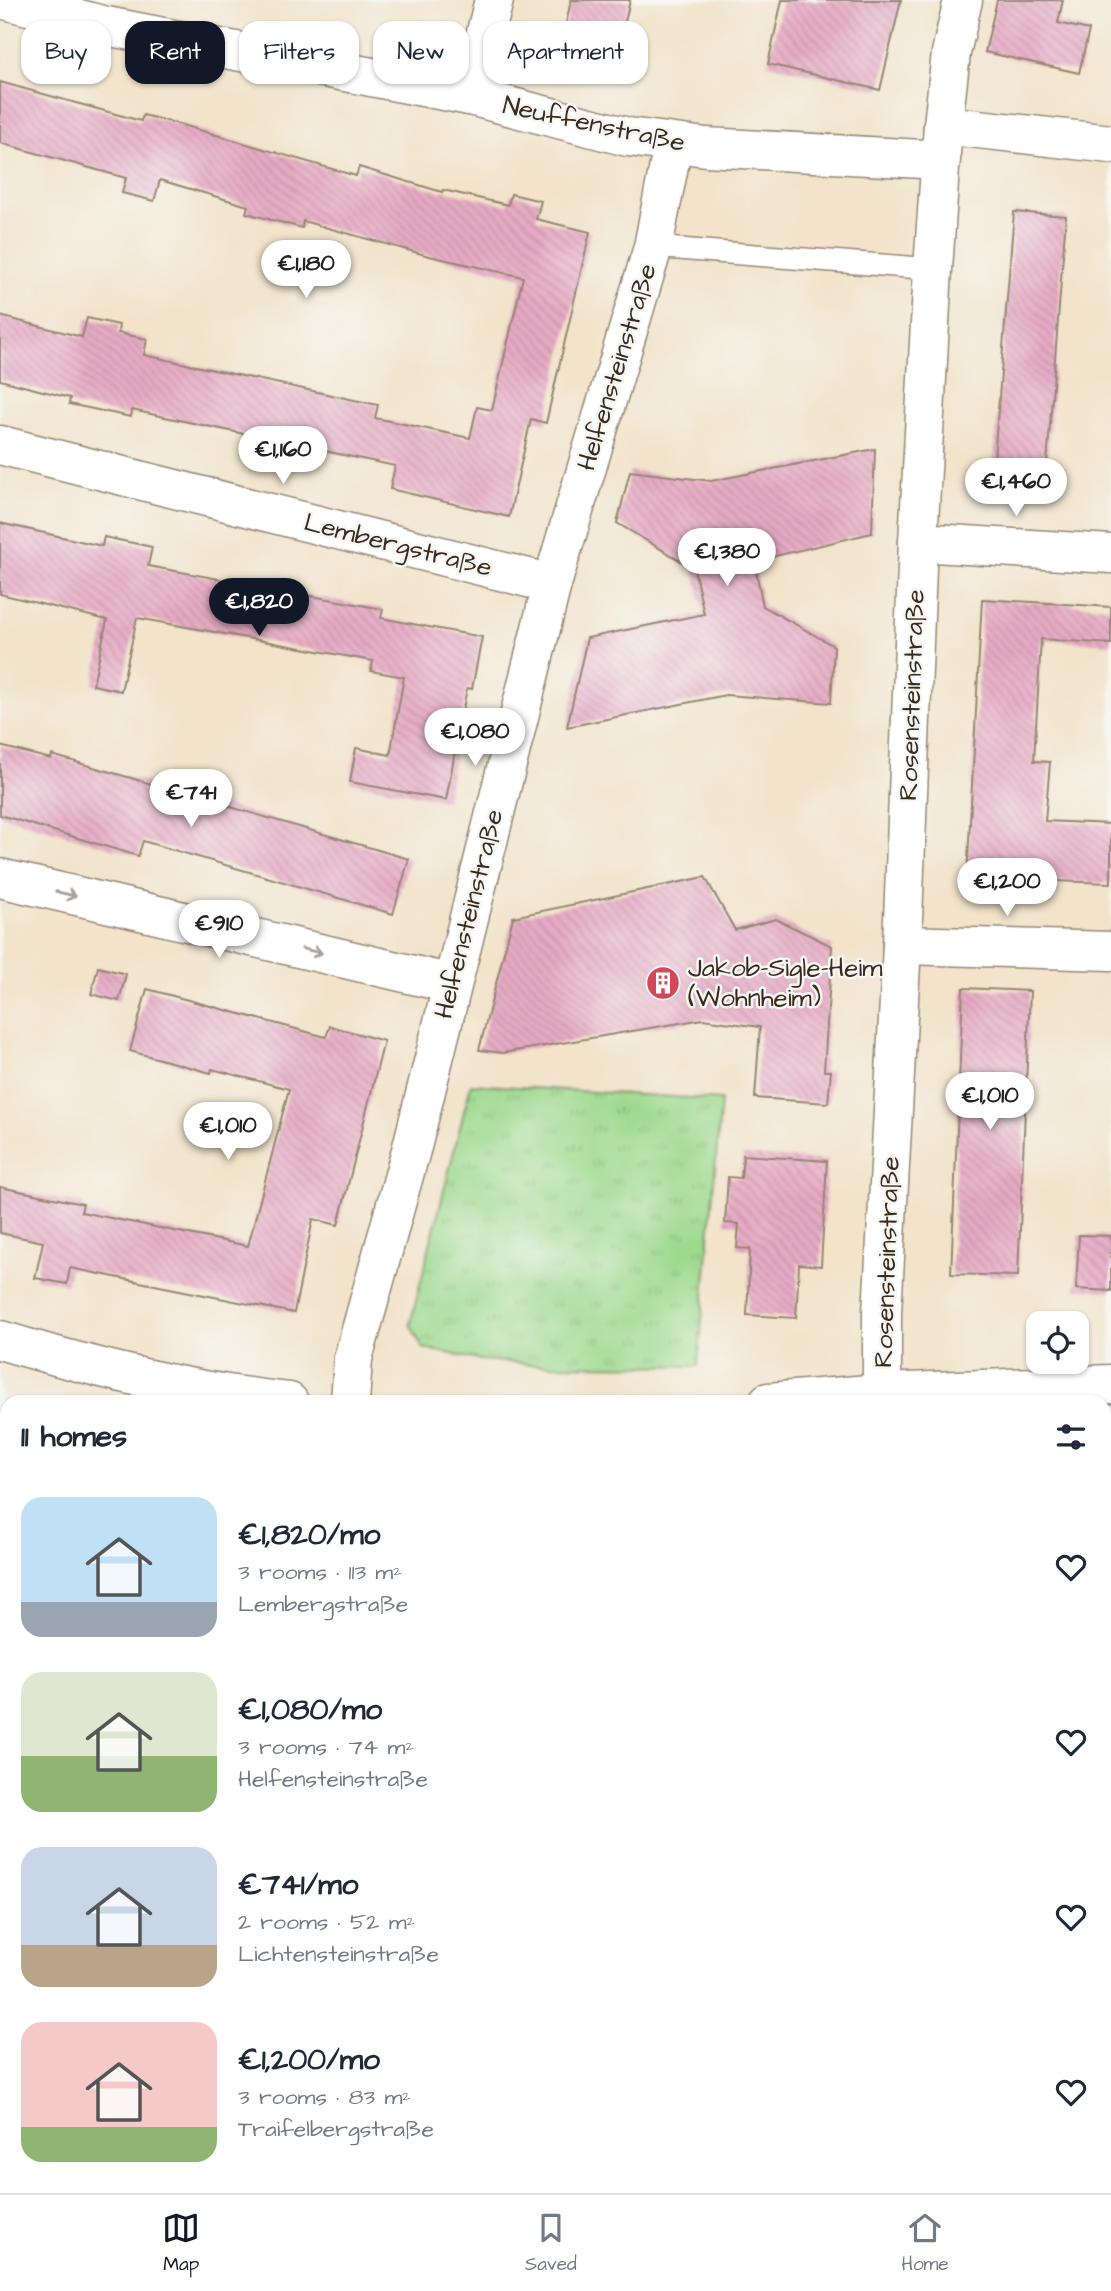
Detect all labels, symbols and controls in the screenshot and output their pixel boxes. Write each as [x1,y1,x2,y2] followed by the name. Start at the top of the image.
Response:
[21,21,111,84] chip: Buy
[125,21,225,84] chip: Rent
[239,21,359,84] chip: Filters
[373,21,469,84] chip: New
[483,21,648,84] chip: Apartment
[500,87,688,161] street label: Neuffenstraße
[249,240,363,300] pin: €1,180
[277,247,335,279] text: €1,180
[568,259,666,475] street label: Helfensteinstraße
[226,426,340,486] pin: €1,160
[254,433,312,465] text: €1,160
[959,458,1073,518] pin: €1,460
[981,465,1051,497] text: €1,460
[300,504,496,588] street label: Lembergstraße
[670,528,784,588] pin: €1,380
[694,535,760,567] text: €1,380
[202,578,316,638] pin: €1,820
[225,585,293,617] text: €1,820
[890,589,934,801] street label: Rosensteinstraße
[418,708,532,768] pin: €1,080
[440,715,510,747] text: €1,080
[150,770,232,829] pin: €741
[165,776,217,808] text: €741
[426,806,512,1022] street label: Helfensteinstraße
[950,858,1064,918] pin: €1,200
[973,865,1041,897] text: €1,200
[54,887,77,901] one-way arrow
[178,900,260,960] pin: €910
[195,907,243,939] text: €910
[300,945,323,959] one-way arrow
[688,950,883,1016] place label: Jakob-Sigle-Heim (Wohnheim)
[644,964,682,1002] building icon: Jakob-Sigle-Heim (Wohnheim)
[933,1072,1047,1132] pin: €1,010
[961,1079,1019,1111] text: €1,010
[171,1102,285,1162] pin: €1,010
[199,1109,257,1141] text: €1,010
[865,1156,909,1368] street label: Rosensteinstraße
[1026,1311,1089,1374] map controls
[1026,1311,1089,1374] button: locate
[21,1416,127,1458] text: 11 homes
[1052,1418,1090,1456] icon: filters
[238,1514,380,1556] text: €1,820/mo
[77,1525,161,1609] icon: home
[1052,1548,1090,1586] icon: heart
[238,1556,402,1588] text: 3 rooms · 113 m²
[238,1588,408,1620] text: Lembergstraße
[238,1689,382,1731] text: €1,080/mo
[77,1700,161,1784] icon: home
[1052,1723,1090,1761] icon: heart
[238,1731,414,1763] text: 3 rooms · 74 m²
[238,1763,428,1795] text: Helfensteinstraße
[238,1864,358,1906] text: €741/mo
[77,1875,161,1959] icon: home
[1052,1898,1090,1936] icon: heart
[238,1906,415,1938] text: 2 rooms · 52 m²
[238,1938,439,1970] text: Lichtensteinstraße
[238,2039,380,2081] text: €1,200/mo
[77,2050,161,2134] icon: home
[1052,2073,1090,2111] icon: heart
[238,2081,411,2113] text: 3 rooms · 83 m²
[238,2113,434,2145] text: Traifelbergstraße
[162,2209,200,2278] tab: Map
[525,2209,577,2278] tab: Saved
[901,2209,949,2278] tab: Home

